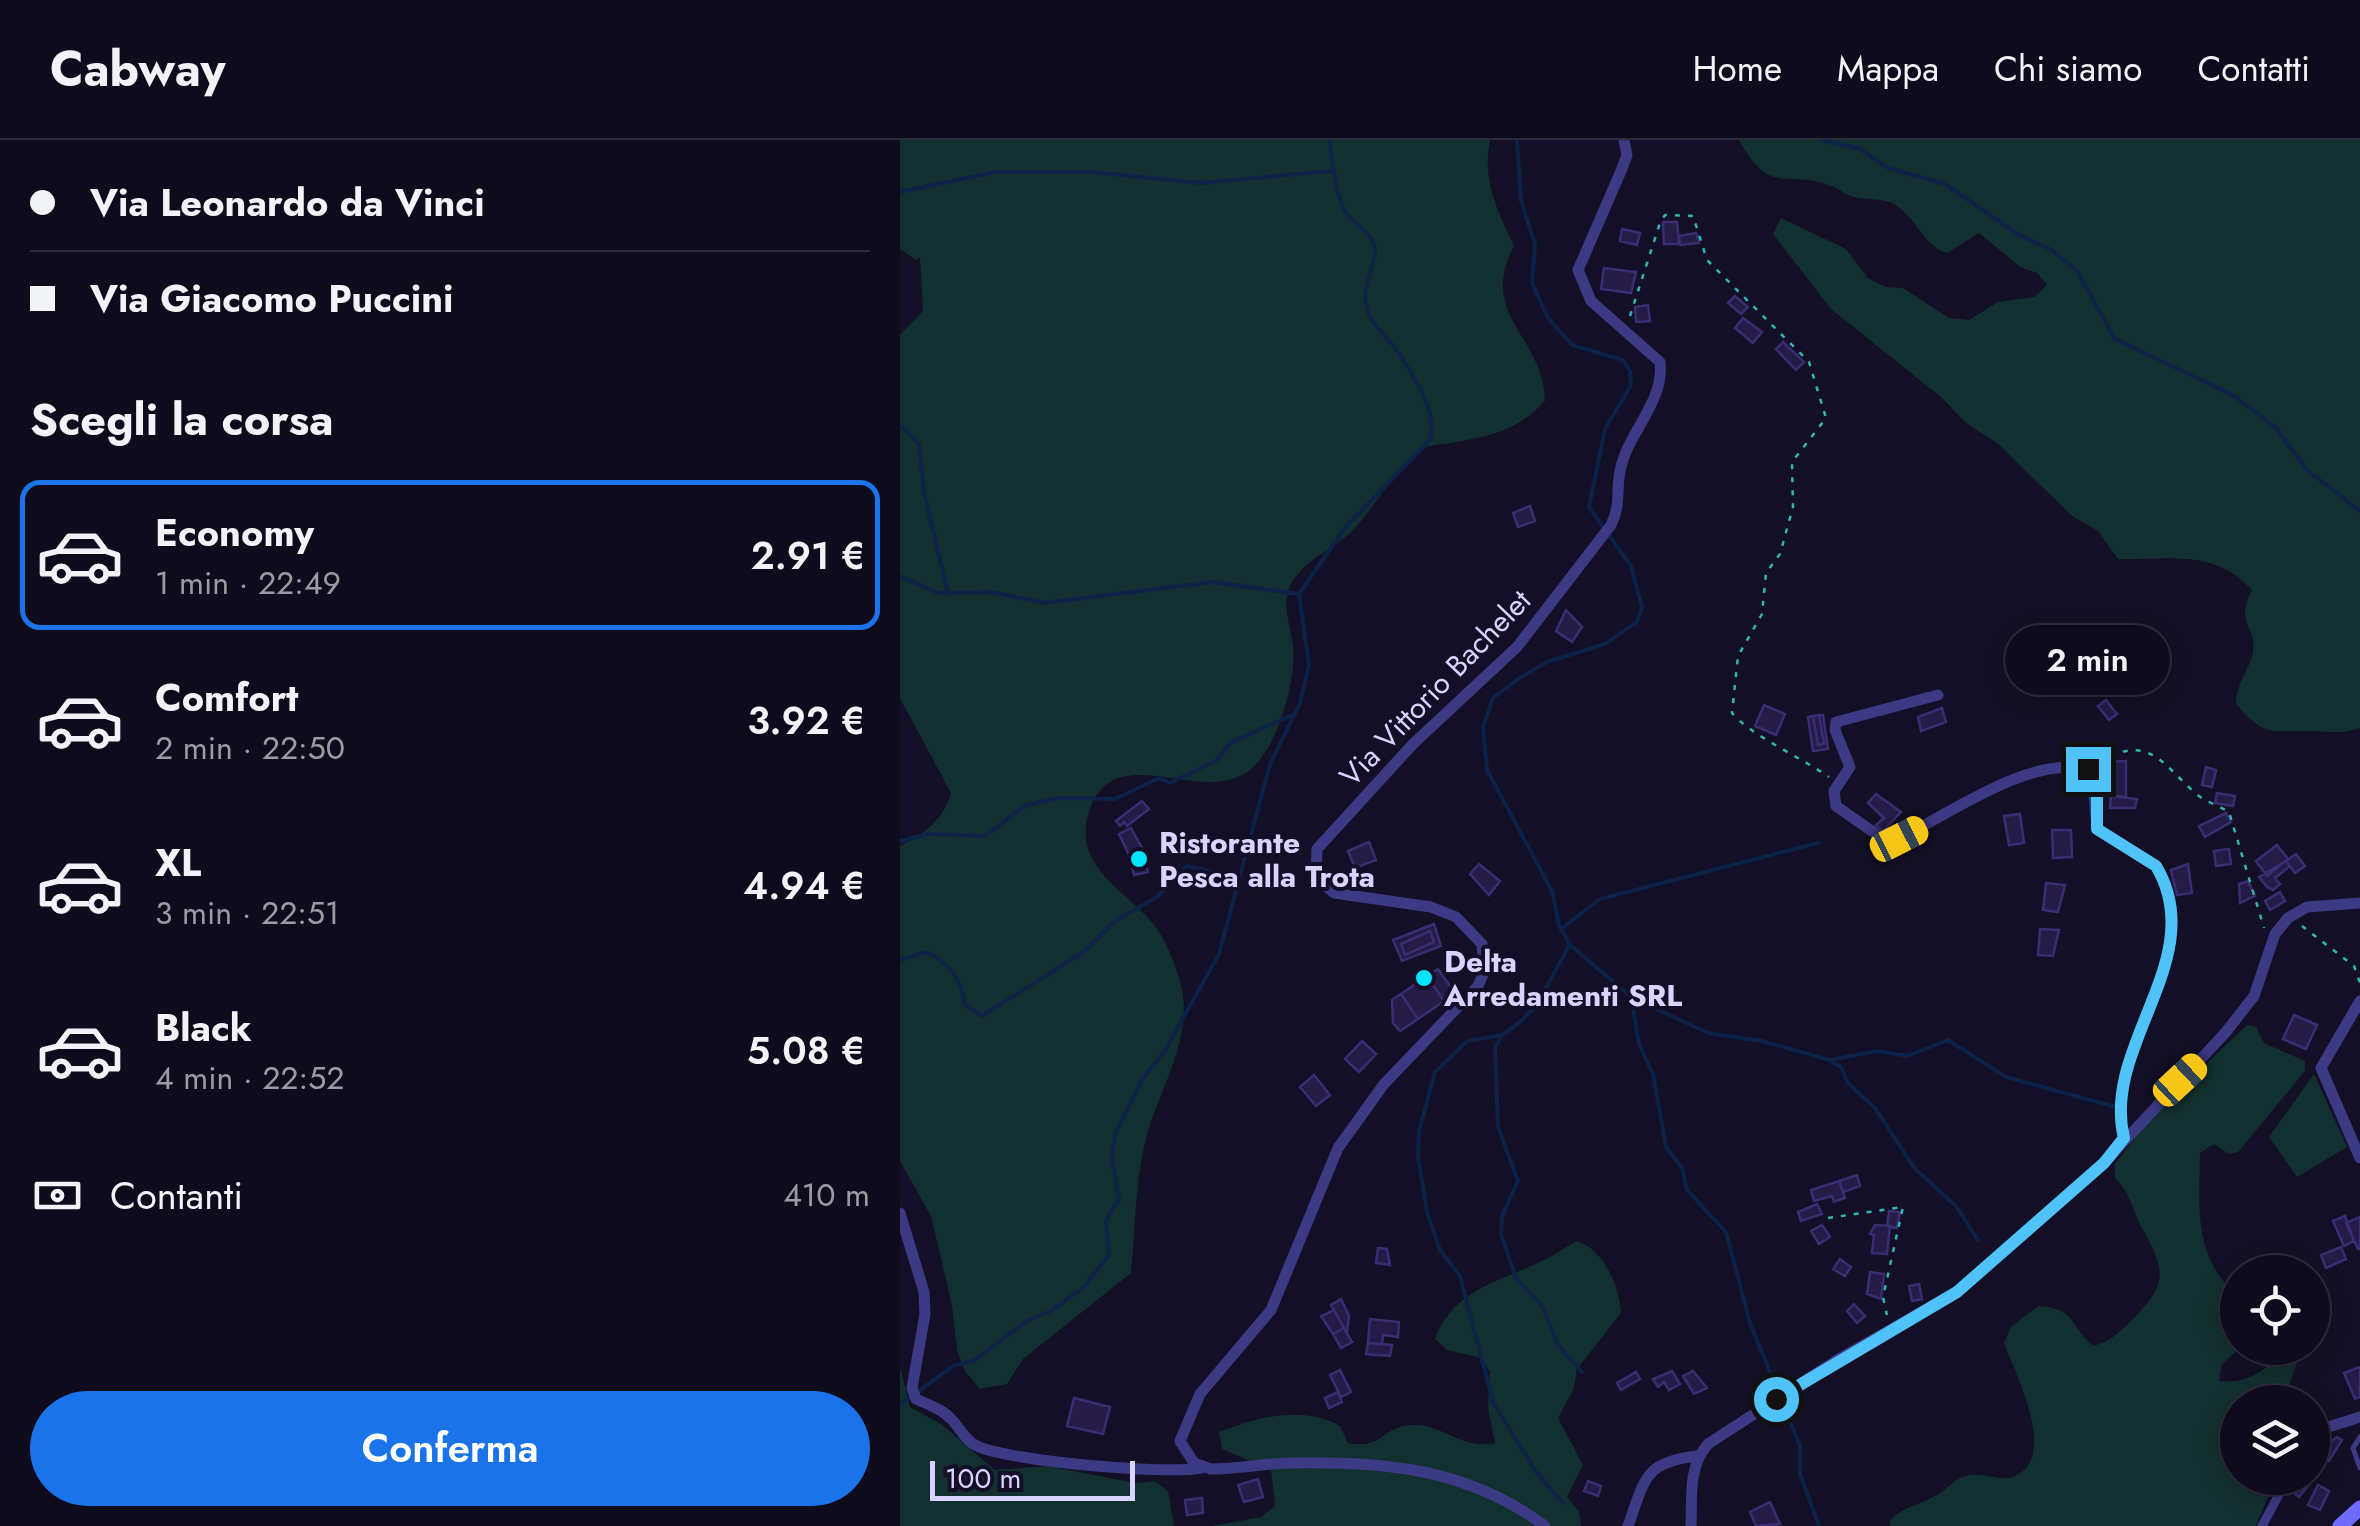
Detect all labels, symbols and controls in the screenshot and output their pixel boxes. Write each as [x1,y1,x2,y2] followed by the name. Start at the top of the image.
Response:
[50,35,226,104] text: Cabway
[1693,44,1782,94] text: Home
[1837,44,1939,94] text: Mappa
[1994,44,2142,94] text: Chi siamo
[2197,44,2310,94] text: Contatti
[90,175,485,230] text: Via Leonardo da Vinci
[90,271,454,326] text: Via Giacomo Puccini
[30,387,334,452] text: Scegli la corsa
[155,505,314,560] text: Economy
[35,510,125,600] icon: car
[751,528,865,583] text: 2.91 €
[155,560,341,606] text: 1 min · 22:49
[1330,579,1541,796] street label: Via Vittorio Bachelet
[2006,624,2170,694] callout: 2 min
[2046,637,2129,683] text: 2 min
[155,670,298,725] text: Comfort
[35,675,125,765] icon: car
[747,693,865,748] text: 3.92 €
[155,725,345,771] text: 2 min · 22:50
[2066,747,2111,792] route end
[1865,812,1933,866] car
[1159,821,1375,898] place label: Ristorante Pesca alla Trota
[155,835,201,890] text: XL
[35,840,125,930] icon: car
[1128,848,1150,870] marker: Ristorante Pesca alla Trota
[743,858,865,913] text: 4.94 €
[155,890,339,936] text: 3 min · 22:51
[1443,940,1682,1017] place label: Delta Arredamenti SRL
[1413,967,1435,989] marker: Delta Arredamenti SRL
[155,1000,252,1055] text: Black
[35,1005,125,1095] icon: car
[747,1023,865,1078] text: 5.08 €
[2148,1049,2212,1111] car
[155,1055,344,1101] text: 4 min · 22:52
[30,1168,85,1223] icon: cash
[110,1168,243,1223] text: Contanti
[783,1172,870,1218] text: 410 m
[2220,1255,2330,1495] map controls
[2220,1255,2330,1365] button: locate
[1754,1377,1799,1422] route start
[2220,1385,2330,1495] button: layers
[30,1391,870,1506] button: Conferma
[930,1456,1135,1500] scale bar
[945,1458,1021,1499] text: 100 m

